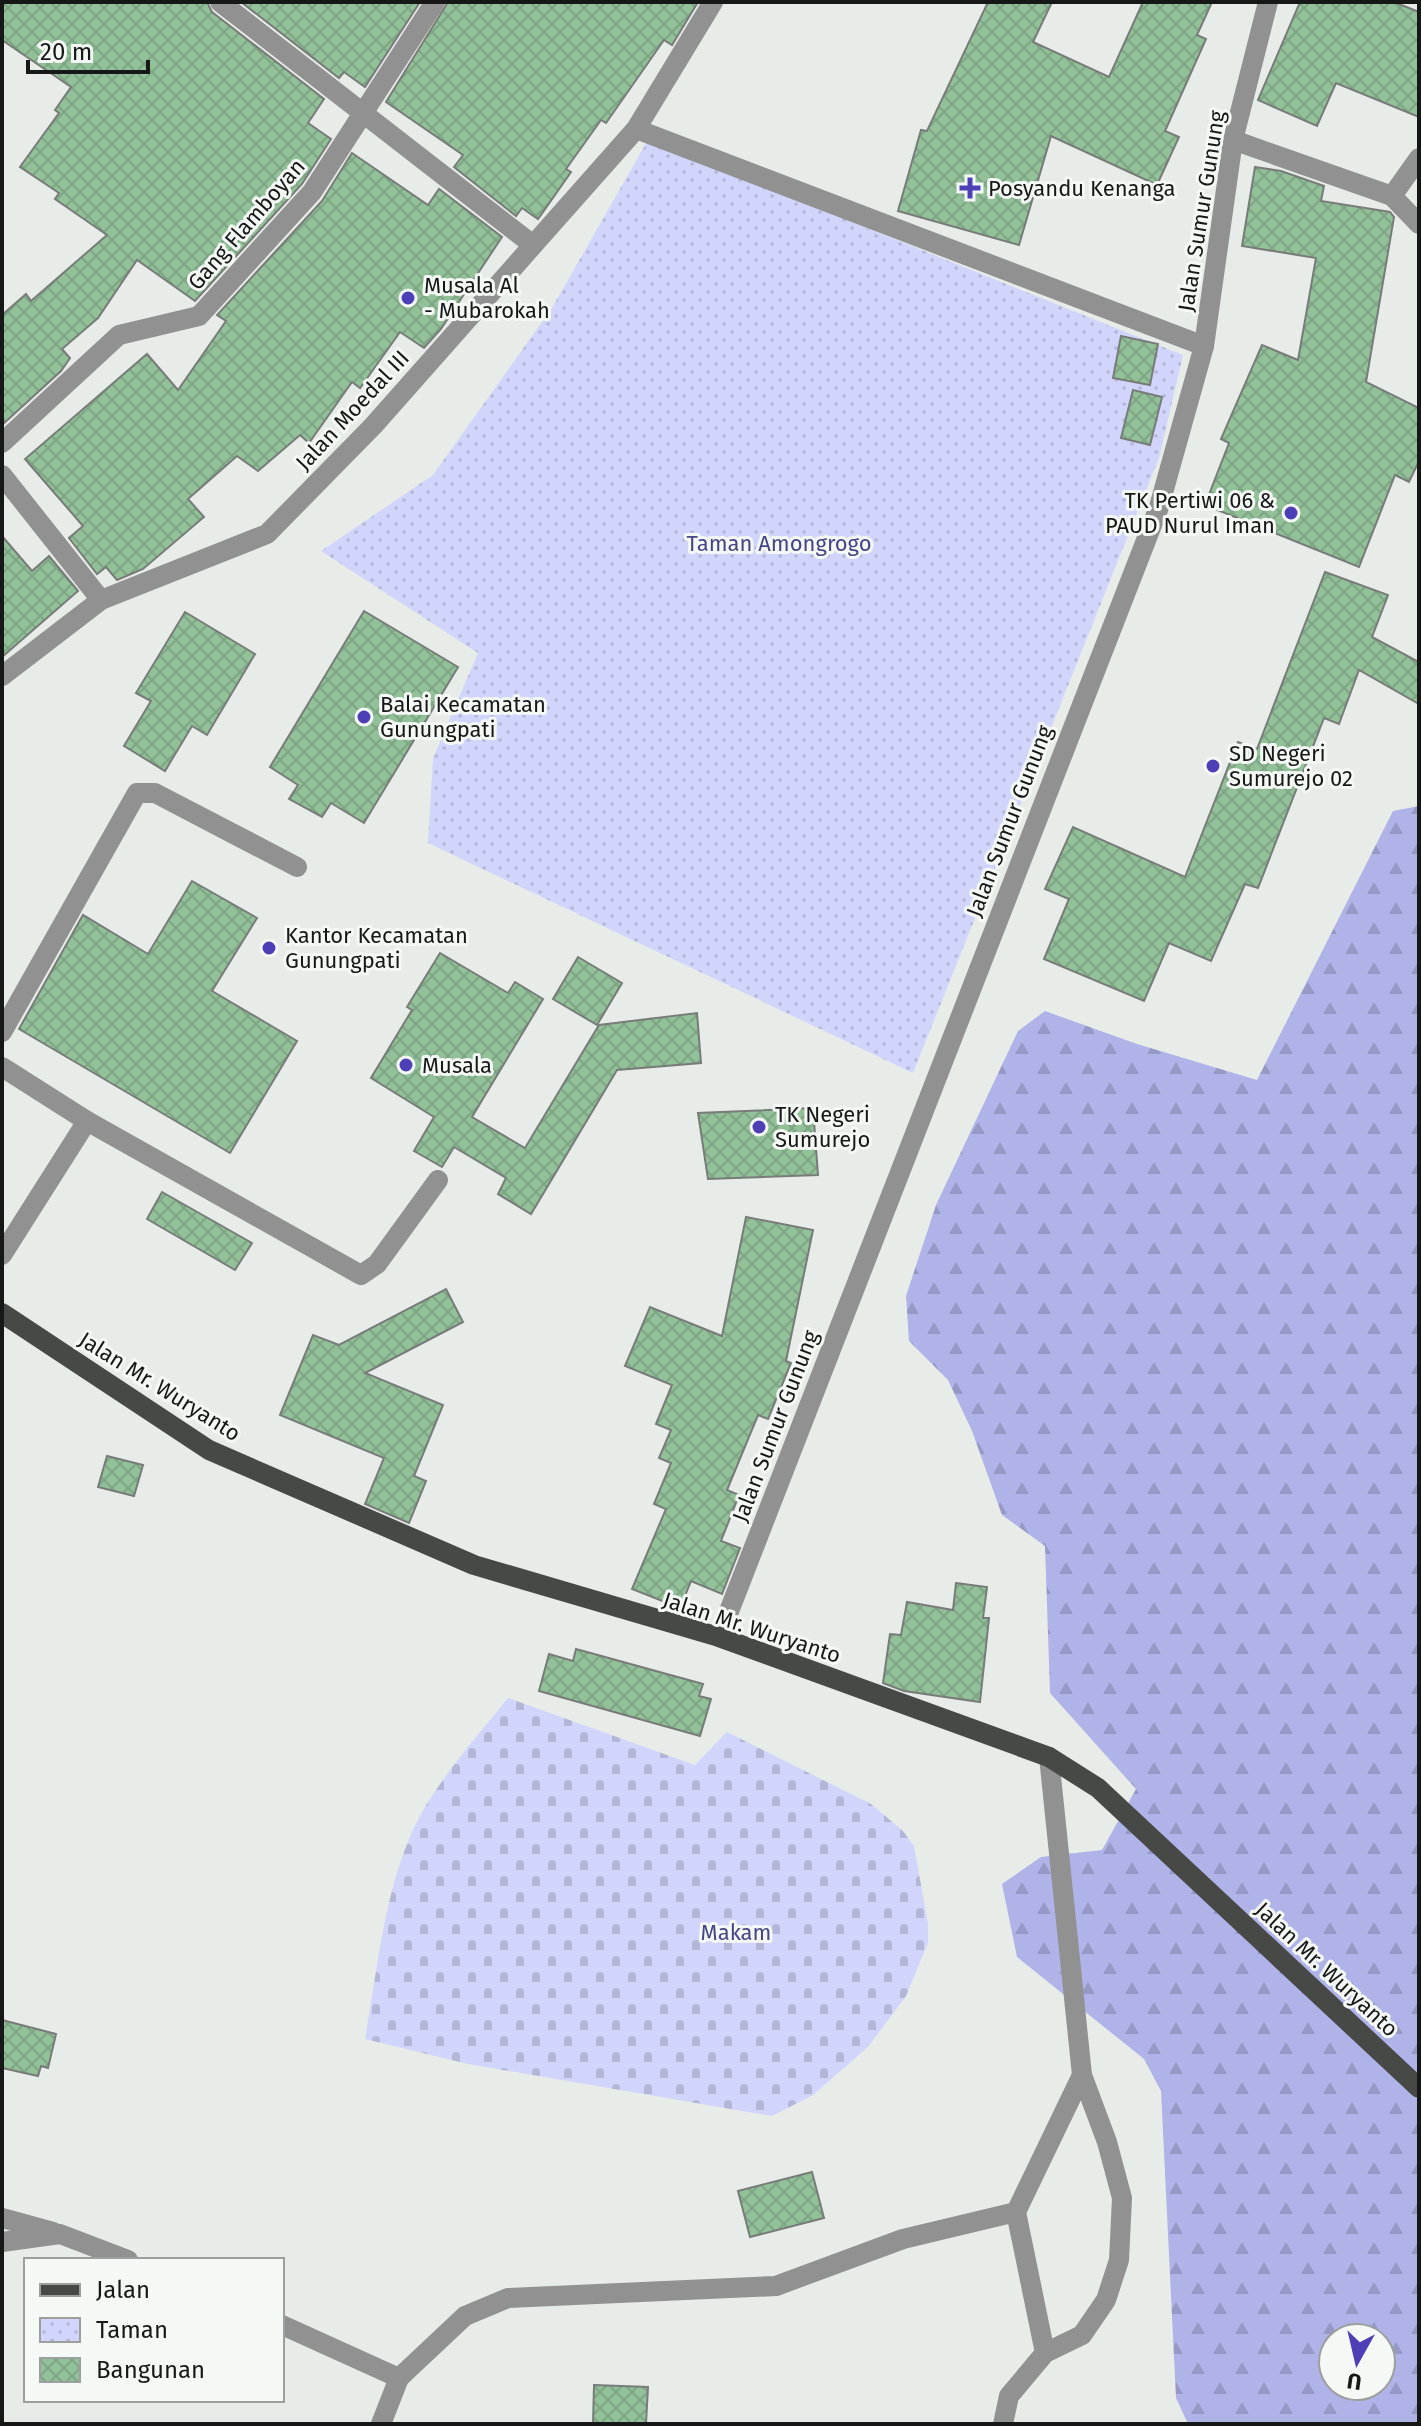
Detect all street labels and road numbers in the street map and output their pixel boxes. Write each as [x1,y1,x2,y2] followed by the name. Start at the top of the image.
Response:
[1172,108,1231,313] street label: Jalan Sumur Gunung
[182,153,311,295] street label: Gang Flamboyan
[290,345,415,476] street label: Jalan Moedal III
[960,721,1059,921] street label: Jalan Sumur Gunung
[74,1326,246,1447] street label: Jalan Mr. Wuryanto
[726,1326,825,1526] street label: Jalan Sumur Gunung
[659,1586,844,1669] street label: Jalan Mr. Wuryanto
[1250,1896,1404,2042] street label: Jalan Mr. Wuryanto

